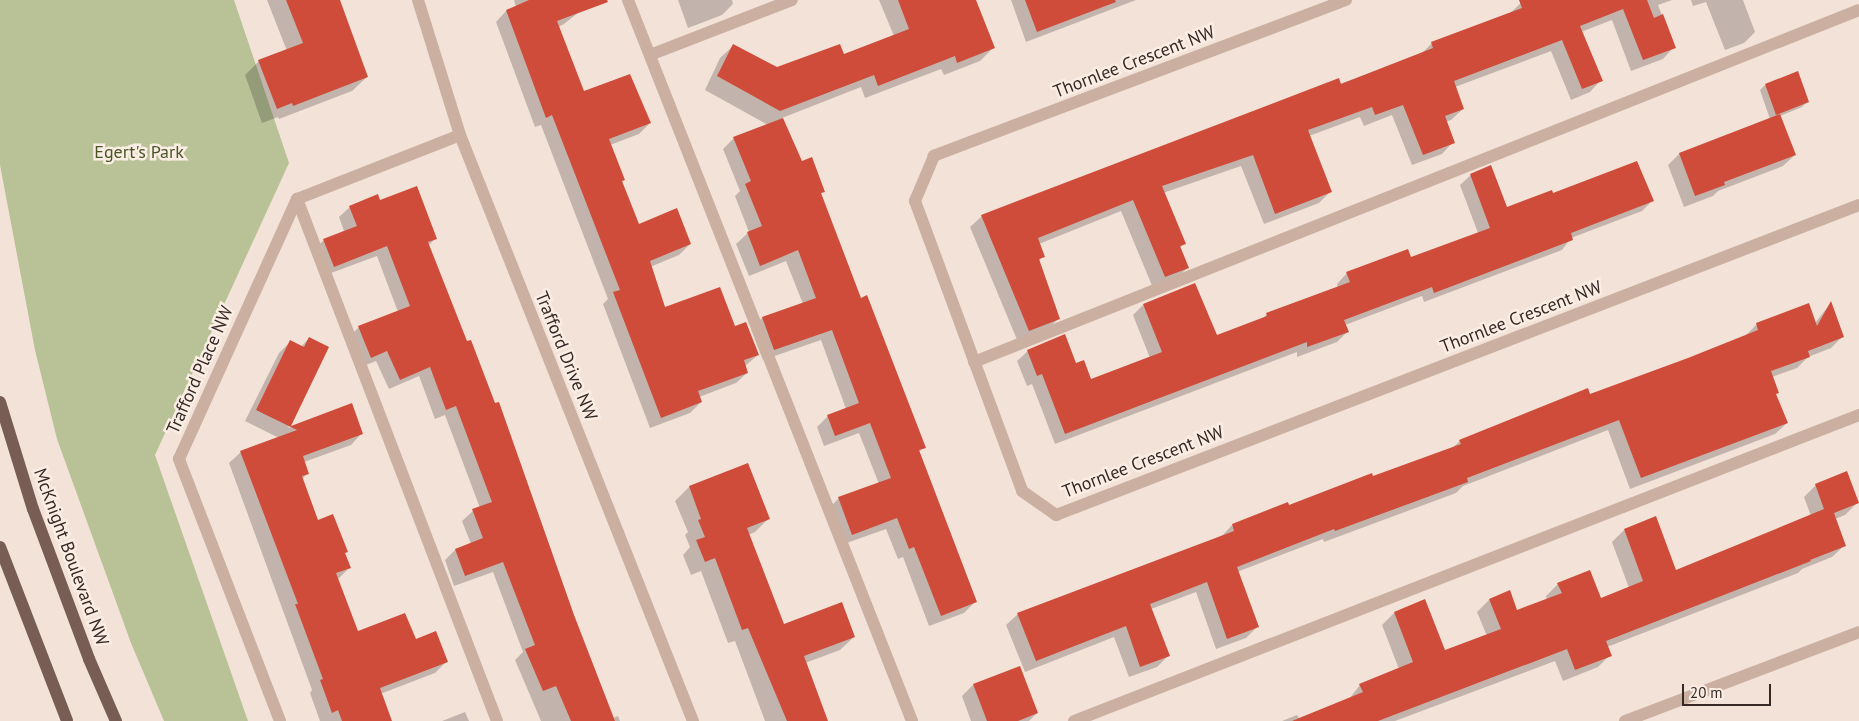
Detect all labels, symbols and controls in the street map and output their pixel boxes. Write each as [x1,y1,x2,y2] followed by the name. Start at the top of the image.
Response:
[1050,21,1218,103] street label: Thornlee Crescent NW
[94,141,184,163] park label: Egert's Park
[1437,276,1605,358] street label: Thornlee Crescent NW
[530,289,602,423] street label: Trafford Drive NW
[162,303,238,437] street label: Trafford Place NW
[1059,421,1227,503] street label: Thornlee Crescent NW
[29,465,113,649] street label: McKnight Boulevard NW
[1684,674,1773,706] scale bar
[1690,683,1723,702] text: 20 m

